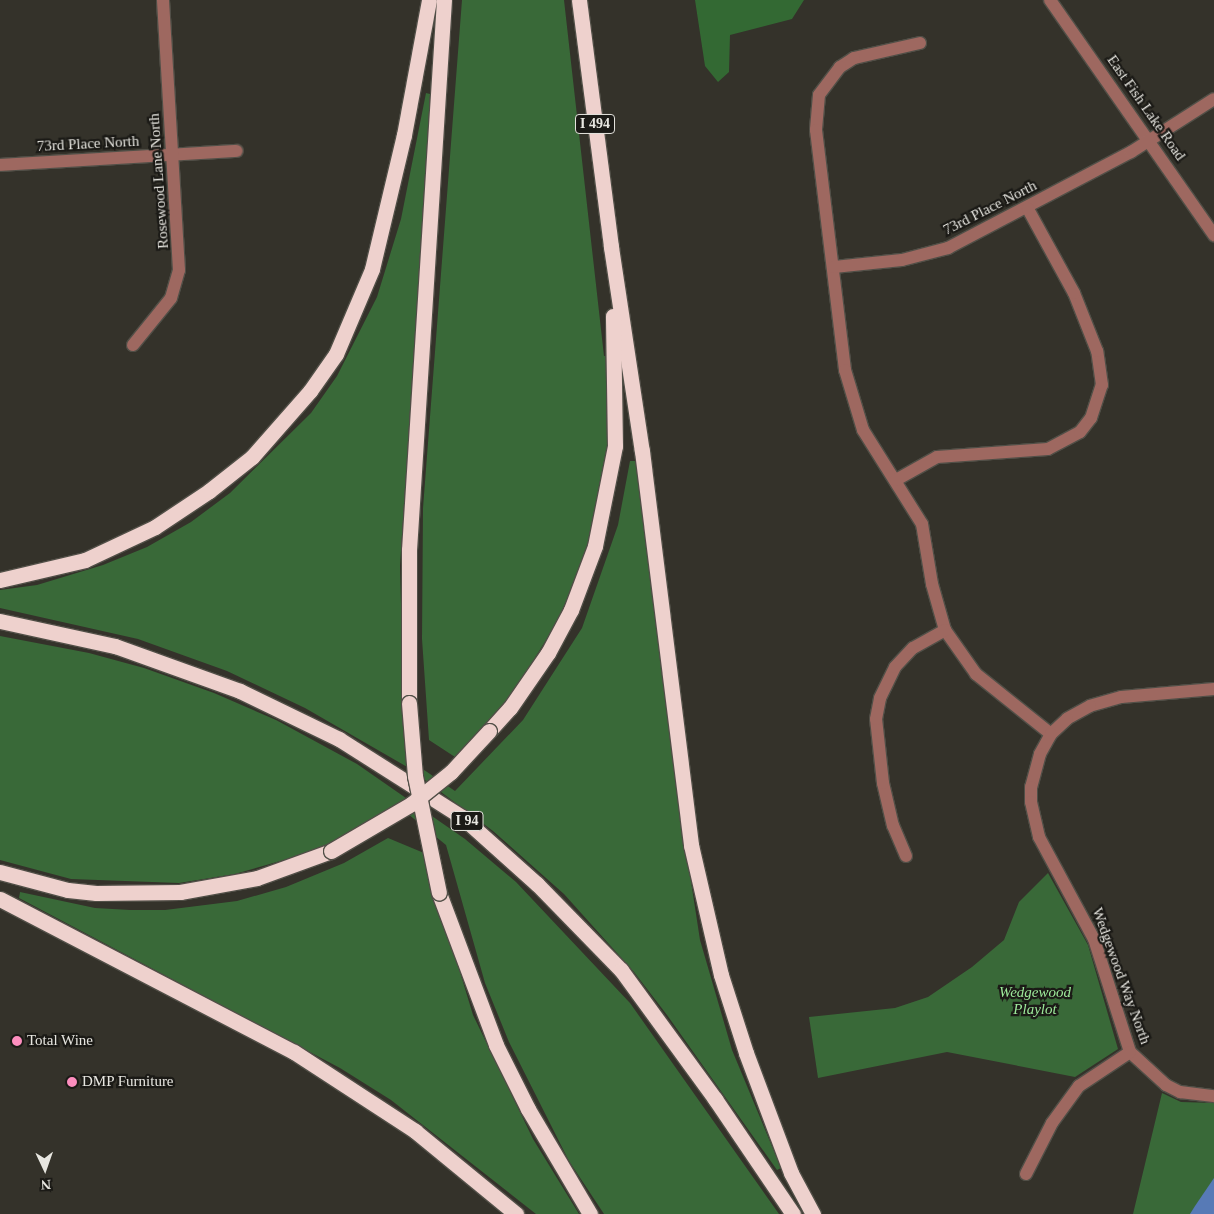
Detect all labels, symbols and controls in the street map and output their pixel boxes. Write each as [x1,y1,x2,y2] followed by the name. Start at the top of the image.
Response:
[1103,52,1189,164] street label: East Fish Lake Road
[575,112,615,136] road number: I 494
[145,113,173,249] street label: Rosewood Lane North
[36,132,140,156] street label: 73rd Place North
[940,177,1040,239] street label: 73rd Place North
[450,809,484,832] road number: I 94
[1088,905,1154,1047] street label: Wedgewood Way North
[999,983,1071,1018] park label: Wedgewood Playlot
[27,1032,93,1050] place label: Total Wine
[11,1035,23,1047] marker: Total Wine
[82,1073,174,1091] place label: DMP Furniture
[66,1076,78,1088] marker: DMP Furniture
[20,1144,70,1194] north arrow
[40,1177,51,1192] text: N

